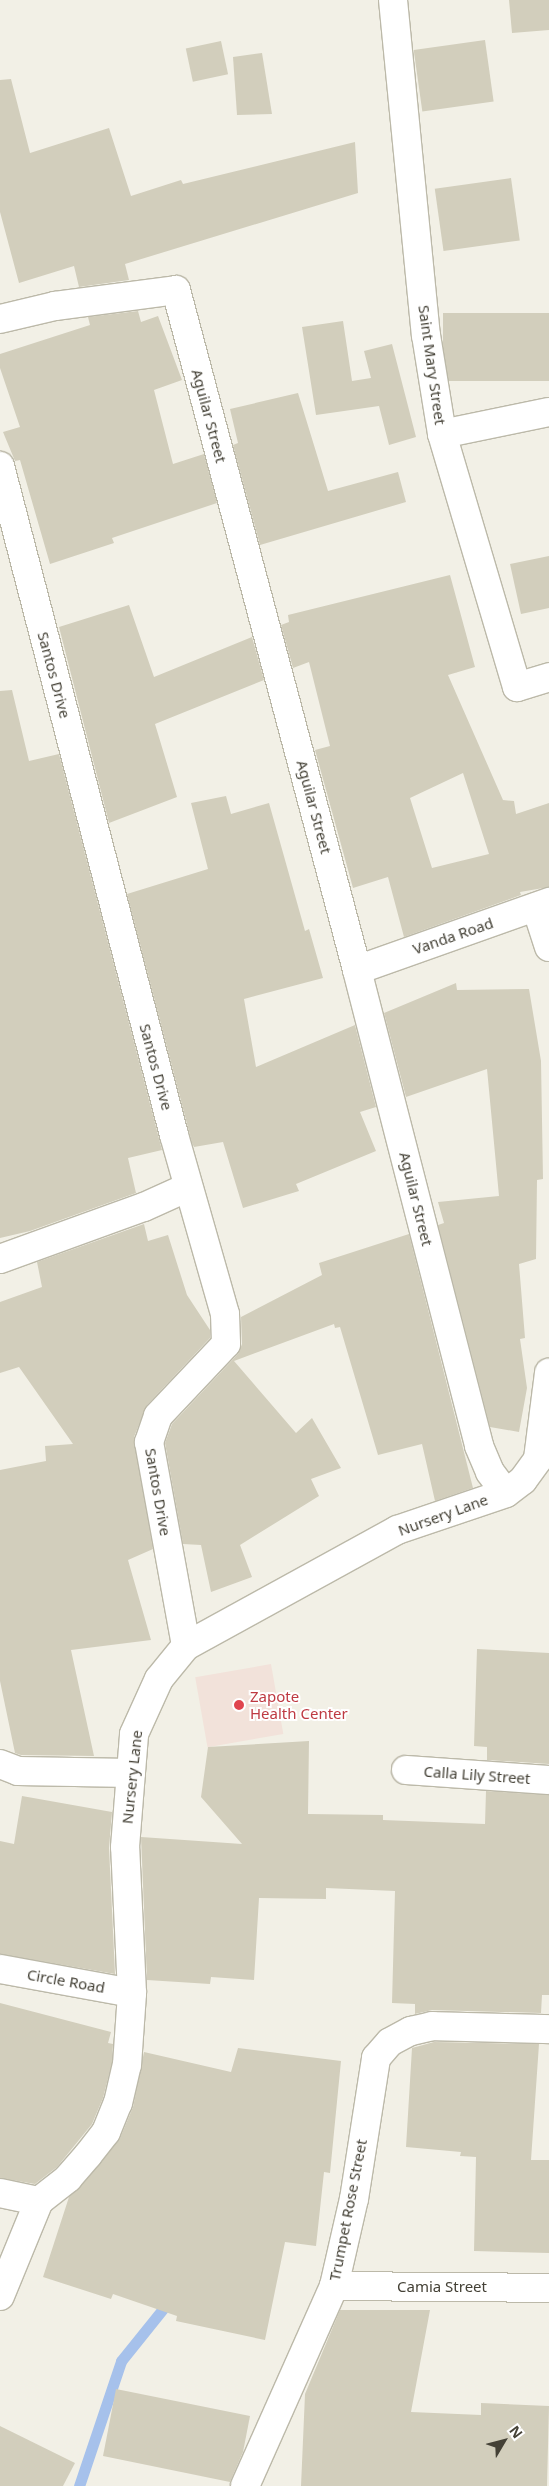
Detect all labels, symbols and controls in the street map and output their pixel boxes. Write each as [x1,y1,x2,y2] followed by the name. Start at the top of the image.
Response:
[415,304,449,426] street label: Saint Mary Street
[188,367,230,465] street label: Aguilar Street
[34,630,74,720] street label: Santos Drive
[293,758,335,856] street label: Aguilar Street
[410,914,496,958] street label: Vanda Road
[136,1022,176,1112] street label: Santos Drive
[396,1150,436,1248] street label: Aguilar Street
[141,1447,175,1537] street label: Santos Drive
[396,1490,490,1540] street label: Nursery Lane
[250,1687,348,1722] place label: Zapote Health Center
[232,1698,246,1712] marker: Zapote Health Center
[118,1729,146,1825] street label: Nursery Lane
[423,1762,531,1788] street label: Calla Lily Street
[26,1965,106,1997] street label: Circle Road
[325,2138,371,2282] street label: Trumpet Rose Street
[397,2278,487,2296] street label: Camia Street
[479,2416,529,2466] north arrow
[505,2421,527,2442] text: N

